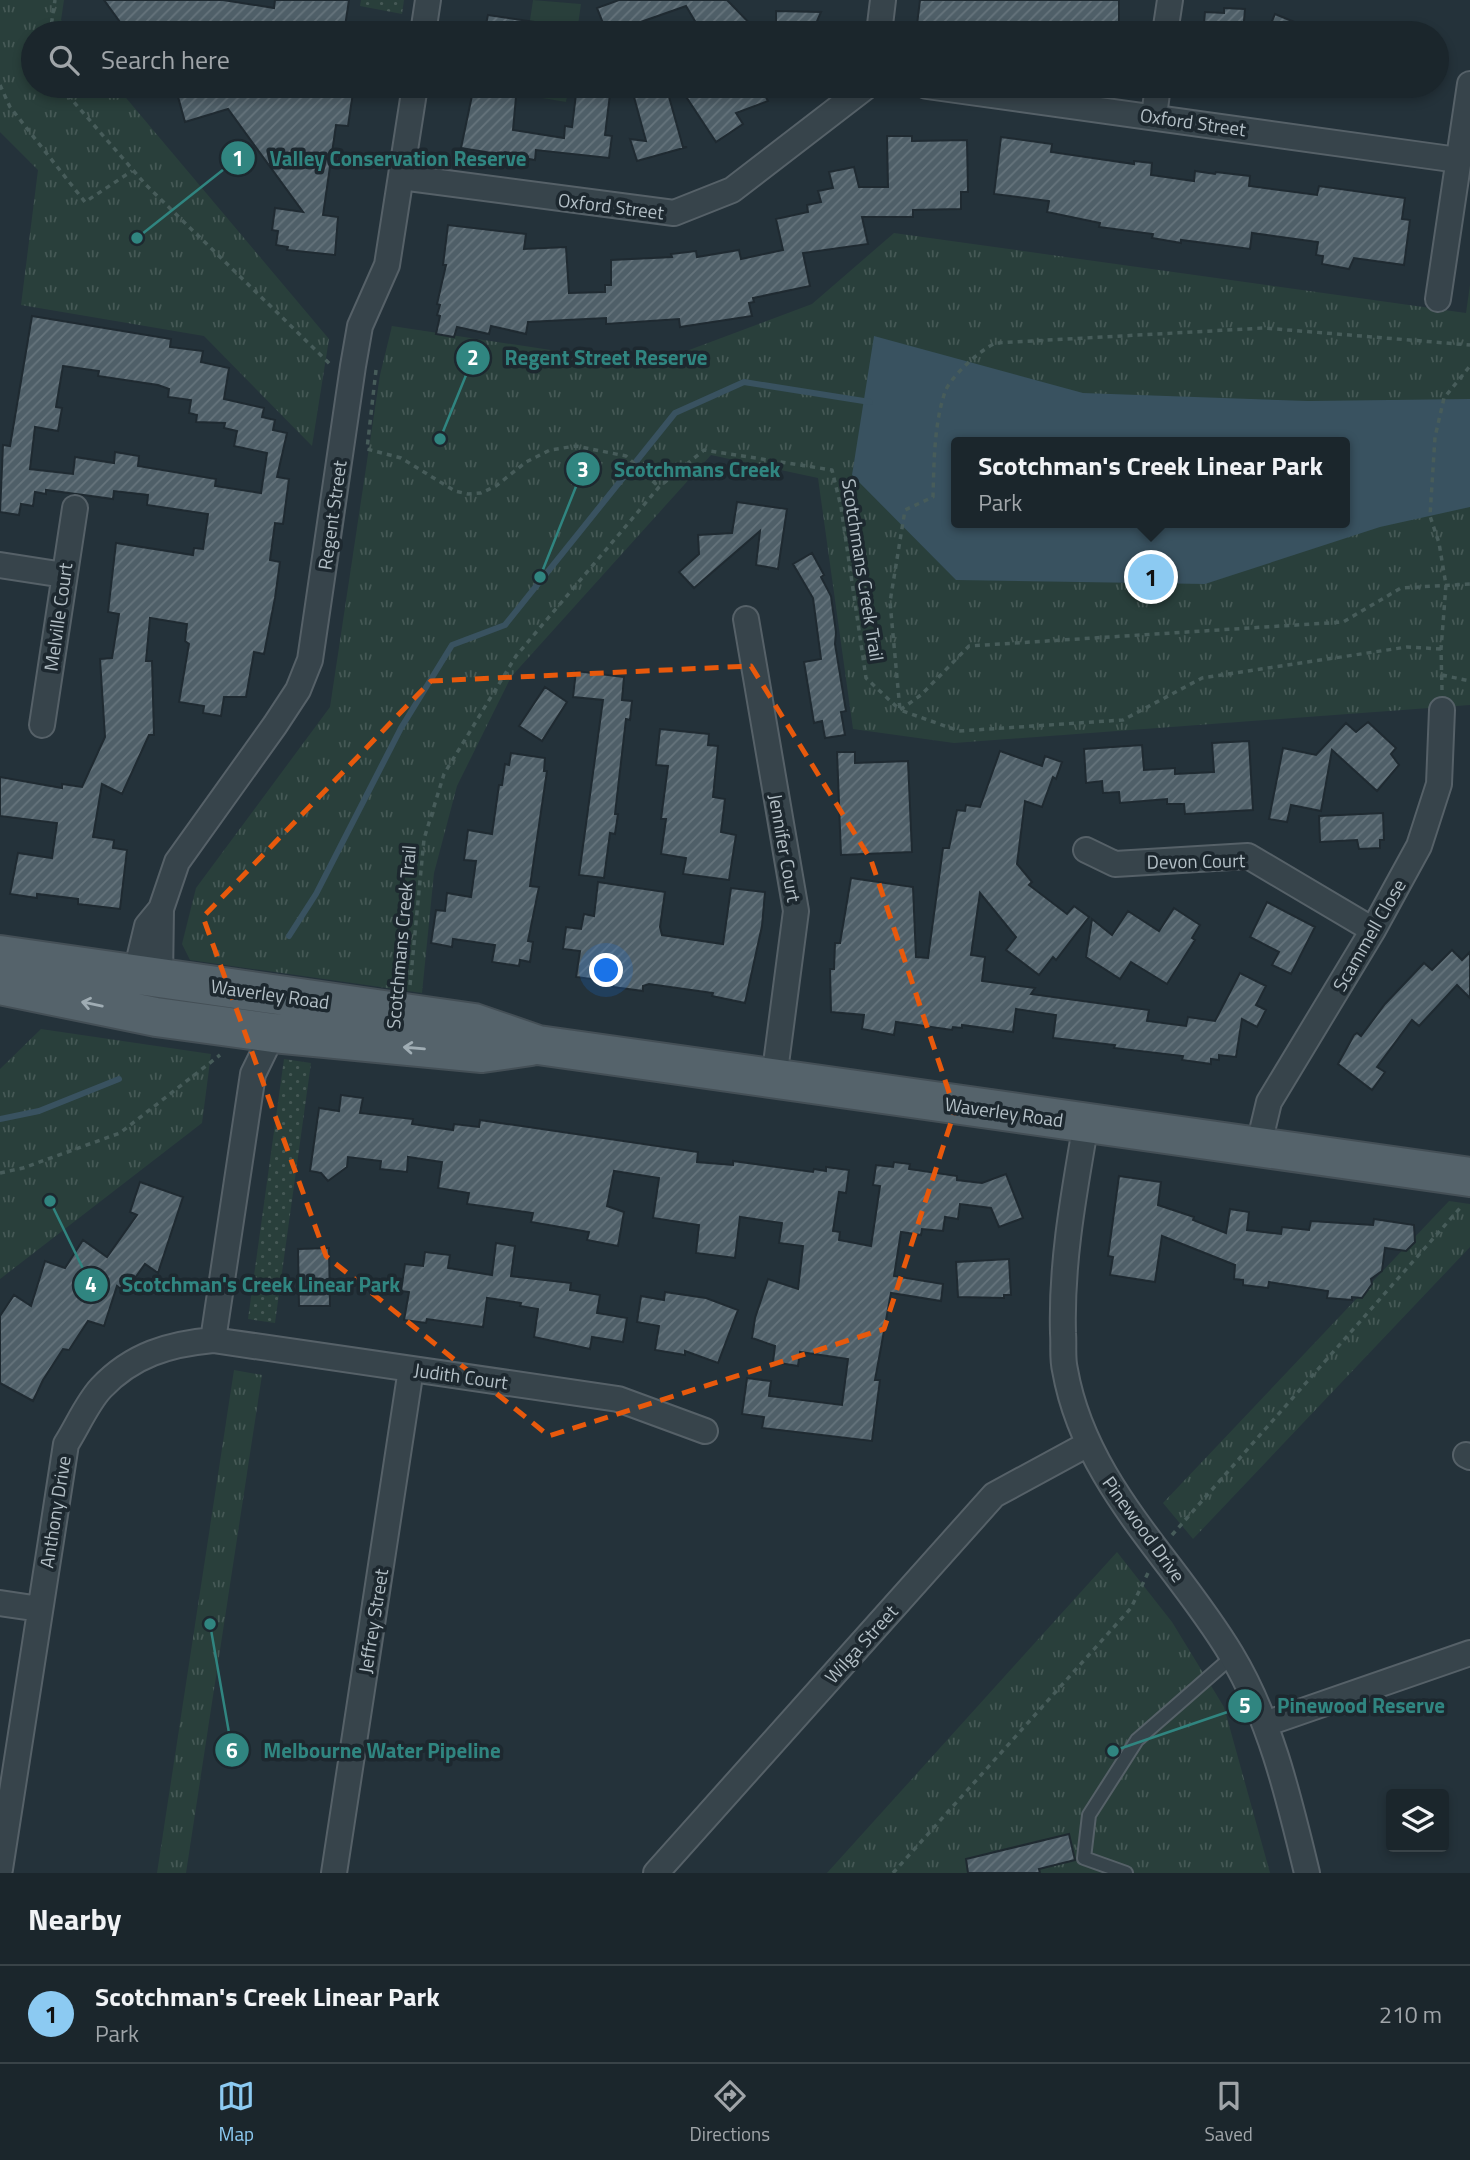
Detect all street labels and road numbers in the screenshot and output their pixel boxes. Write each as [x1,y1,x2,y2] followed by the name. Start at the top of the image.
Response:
[1138,100,1248,143] street label: Oxford Street
[556,185,666,226] street label: Oxford Street
[309,458,354,572] street label: Regent Street
[835,477,892,663] street label: Scotchmans Creek Trail
[36,561,80,673] street label: Melville Court
[762,791,809,905] street label: Jennifer Court
[378,844,423,1030] street label: Scotchmans Creek Trail
[1146,845,1246,876] street label: Devon Court
[1325,873,1413,996] street label: Scammell Close
[209,971,331,1016] street label: Waverley Road
[943,1089,1065,1134] street label: Waverley Road
[412,1355,510,1396] street label: Judith Court
[31,1454,78,1570] street label: Anthony Drive
[1096,1469,1193,1588] street label: Pinewood Drive
[350,1566,395,1675] street label: Jeffrey Street
[817,1597,904,1690] street label: Wilga Street

